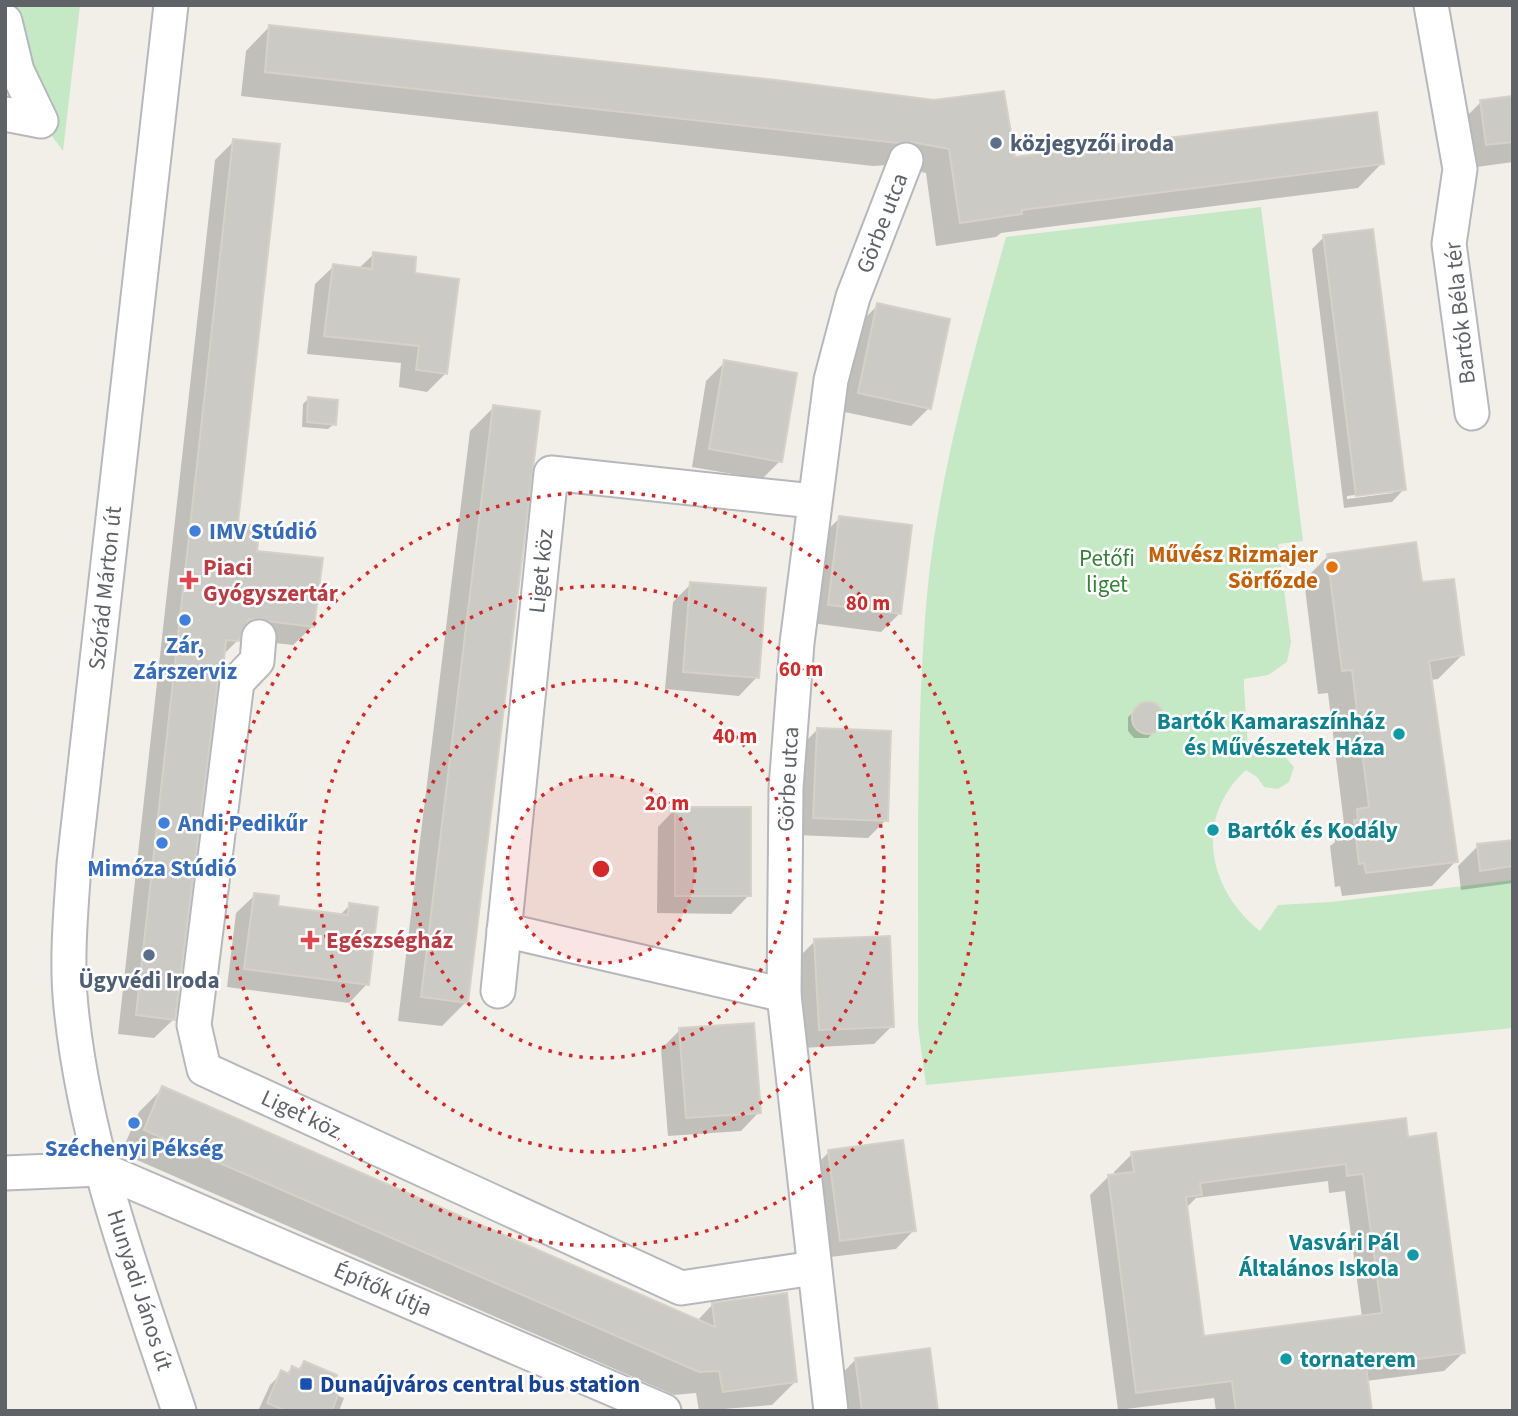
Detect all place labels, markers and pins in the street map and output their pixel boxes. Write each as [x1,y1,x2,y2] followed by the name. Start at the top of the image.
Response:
[1010,127,1174,160] place label: közjegyzői iroda
[988,135,1004,151] marker: közjegyzői iroda
[209,515,317,548] place label: IMV Stúdió
[187,523,203,539] marker: IMV Stúdió
[1148,538,1319,597] place label: Művész Rizmajer Sörfőzde
[203,551,339,610] place label: Piaci Gyógyszertár
[1324,559,1340,575] marker: Művész Rizmajer Sörfőzde
[181,572,197,588] marker: Piaci Gyógyszertár
[177,612,193,628] marker: Zár, Zárszerviz
[133,629,237,688] place label: Zár, Zárszerviz
[1157,705,1385,764] place label: Bartók Kamaraszínház és Művészetek Háza
[1391,726,1407,742] marker: Bartók Kamaraszínház és Művészetek Háza
[177,807,308,840] place label: Andi Pedikűr
[1227,814,1398,847] place label: Bartók és Kodály
[156,815,172,831] marker: Andi Pedikűr
[1205,822,1221,838] marker: Bartók és Kodály
[154,835,170,851] marker: Mimóza Stúdió
[87,852,237,885] place label: Mimóza Stúdió
[589,857,613,881] centre of rings
[326,924,454,957] place label: Egészségház
[300,930,320,950] marker: Egészségház
[141,947,157,963] marker: Ügyvédi Iroda
[78,964,220,997] place label: Ügyvédi Iroda
[126,1115,142,1131] marker: Széchenyi Pékség
[45,1132,223,1165] place label: Széchenyi Pékség
[1238,1226,1399,1285] place label: Vasvári Pál Általános Iskola
[1405,1247,1421,1263] marker: Vasvári Pál Általános Iskola
[1300,1343,1416,1376] place label: tornaterem
[1278,1351,1294,1367] marker: tornaterem
[320,1368,640,1401] place label: Dunaújváros central bus station
[298,1376,314,1392] marker: Dunaújváros central bus station

